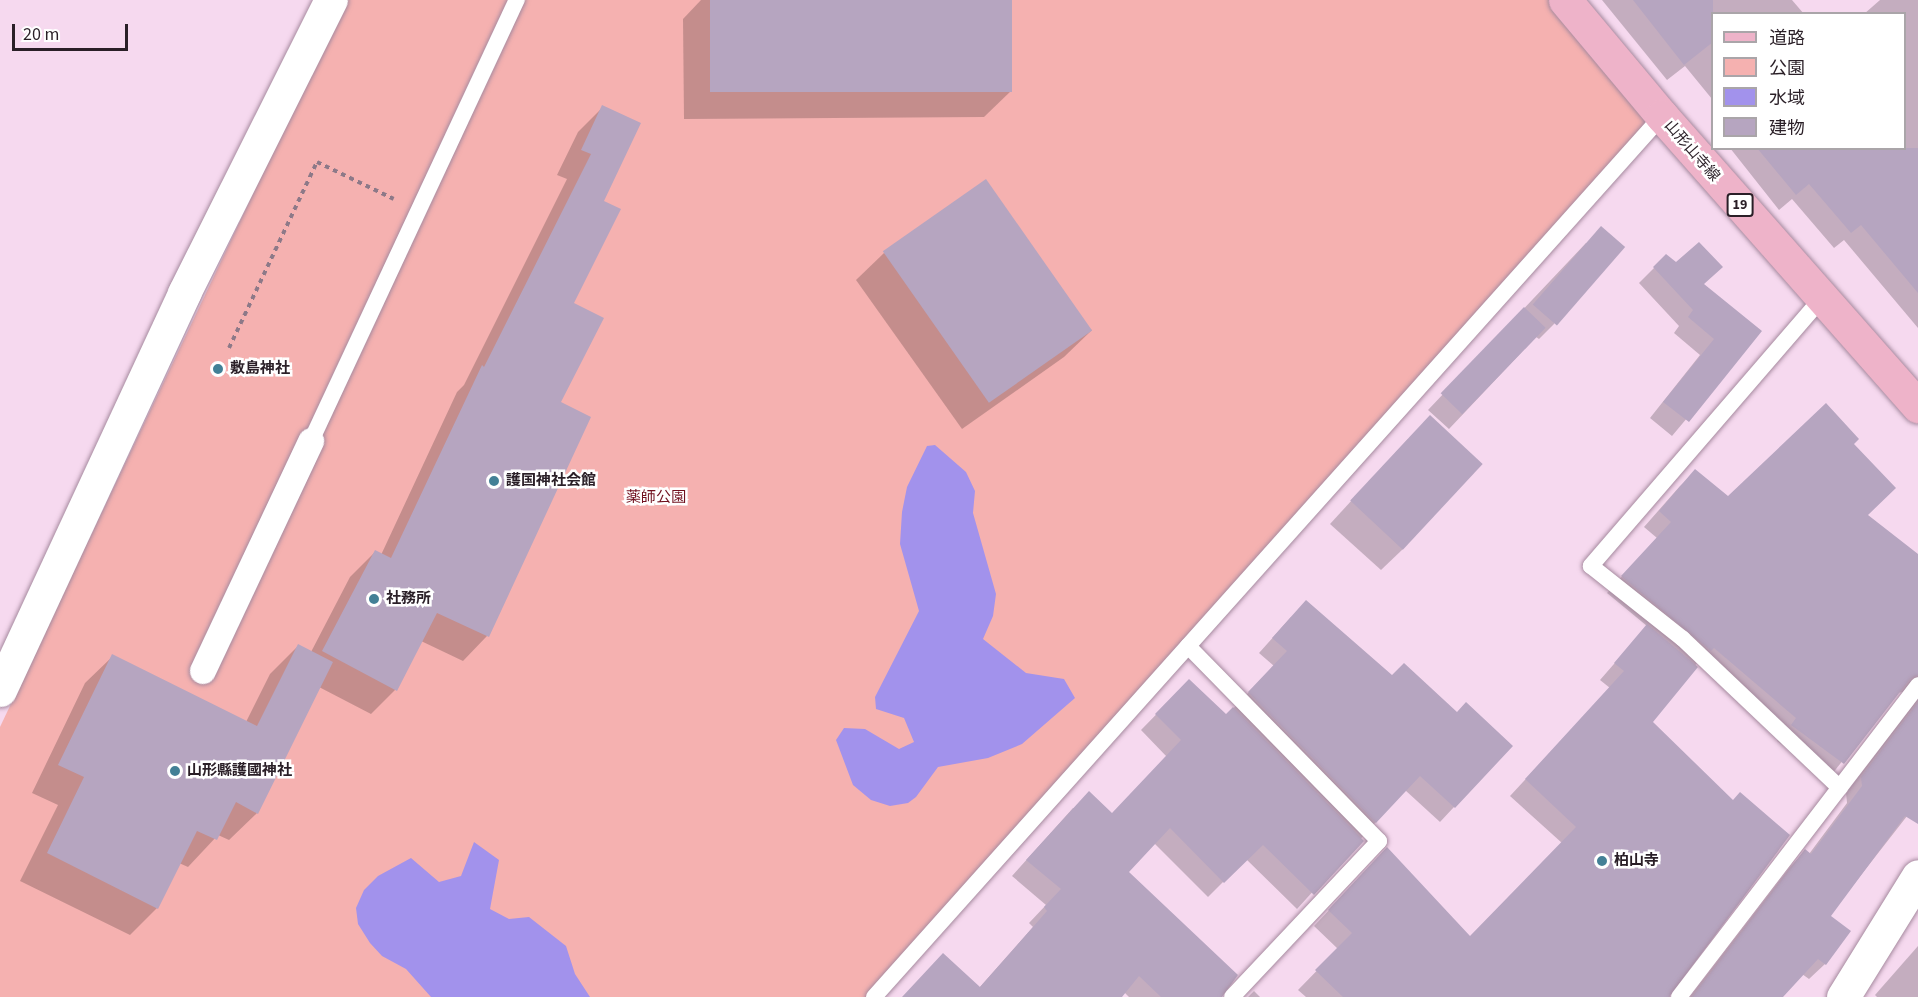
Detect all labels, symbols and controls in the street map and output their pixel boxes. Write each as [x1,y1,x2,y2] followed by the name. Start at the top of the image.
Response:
[15,12,130,50] scale bar
[1711,12,1906,150] legend
[23,22,59,47] text: 20 m
[1769,26,1805,51] text: 道路
[1769,56,1805,81] text: 公園
[1769,86,1805,111] text: 水域
[1769,116,1805,141] text: 建物
[1661,117,1723,185] street label: 山形山寺線
[1726,194,1754,216] road number: 19
[230,360,290,378] place label: 敷島神社
[211,362,225,376] marker: 敷島神社
[506,472,596,490] place label: 護国神社会館
[487,474,501,488] marker: 護国神社会館
[626,489,686,507] park label: 薬師公園
[386,590,431,608] place label: 社務所
[367,592,381,606] marker: 社務所
[187,762,292,780] place label: 山形縣護國神社
[168,764,182,778] marker: 山形縣護國神社
[1614,852,1659,870] place label: 柏山寺
[1595,854,1609,868] marker: 柏山寺

